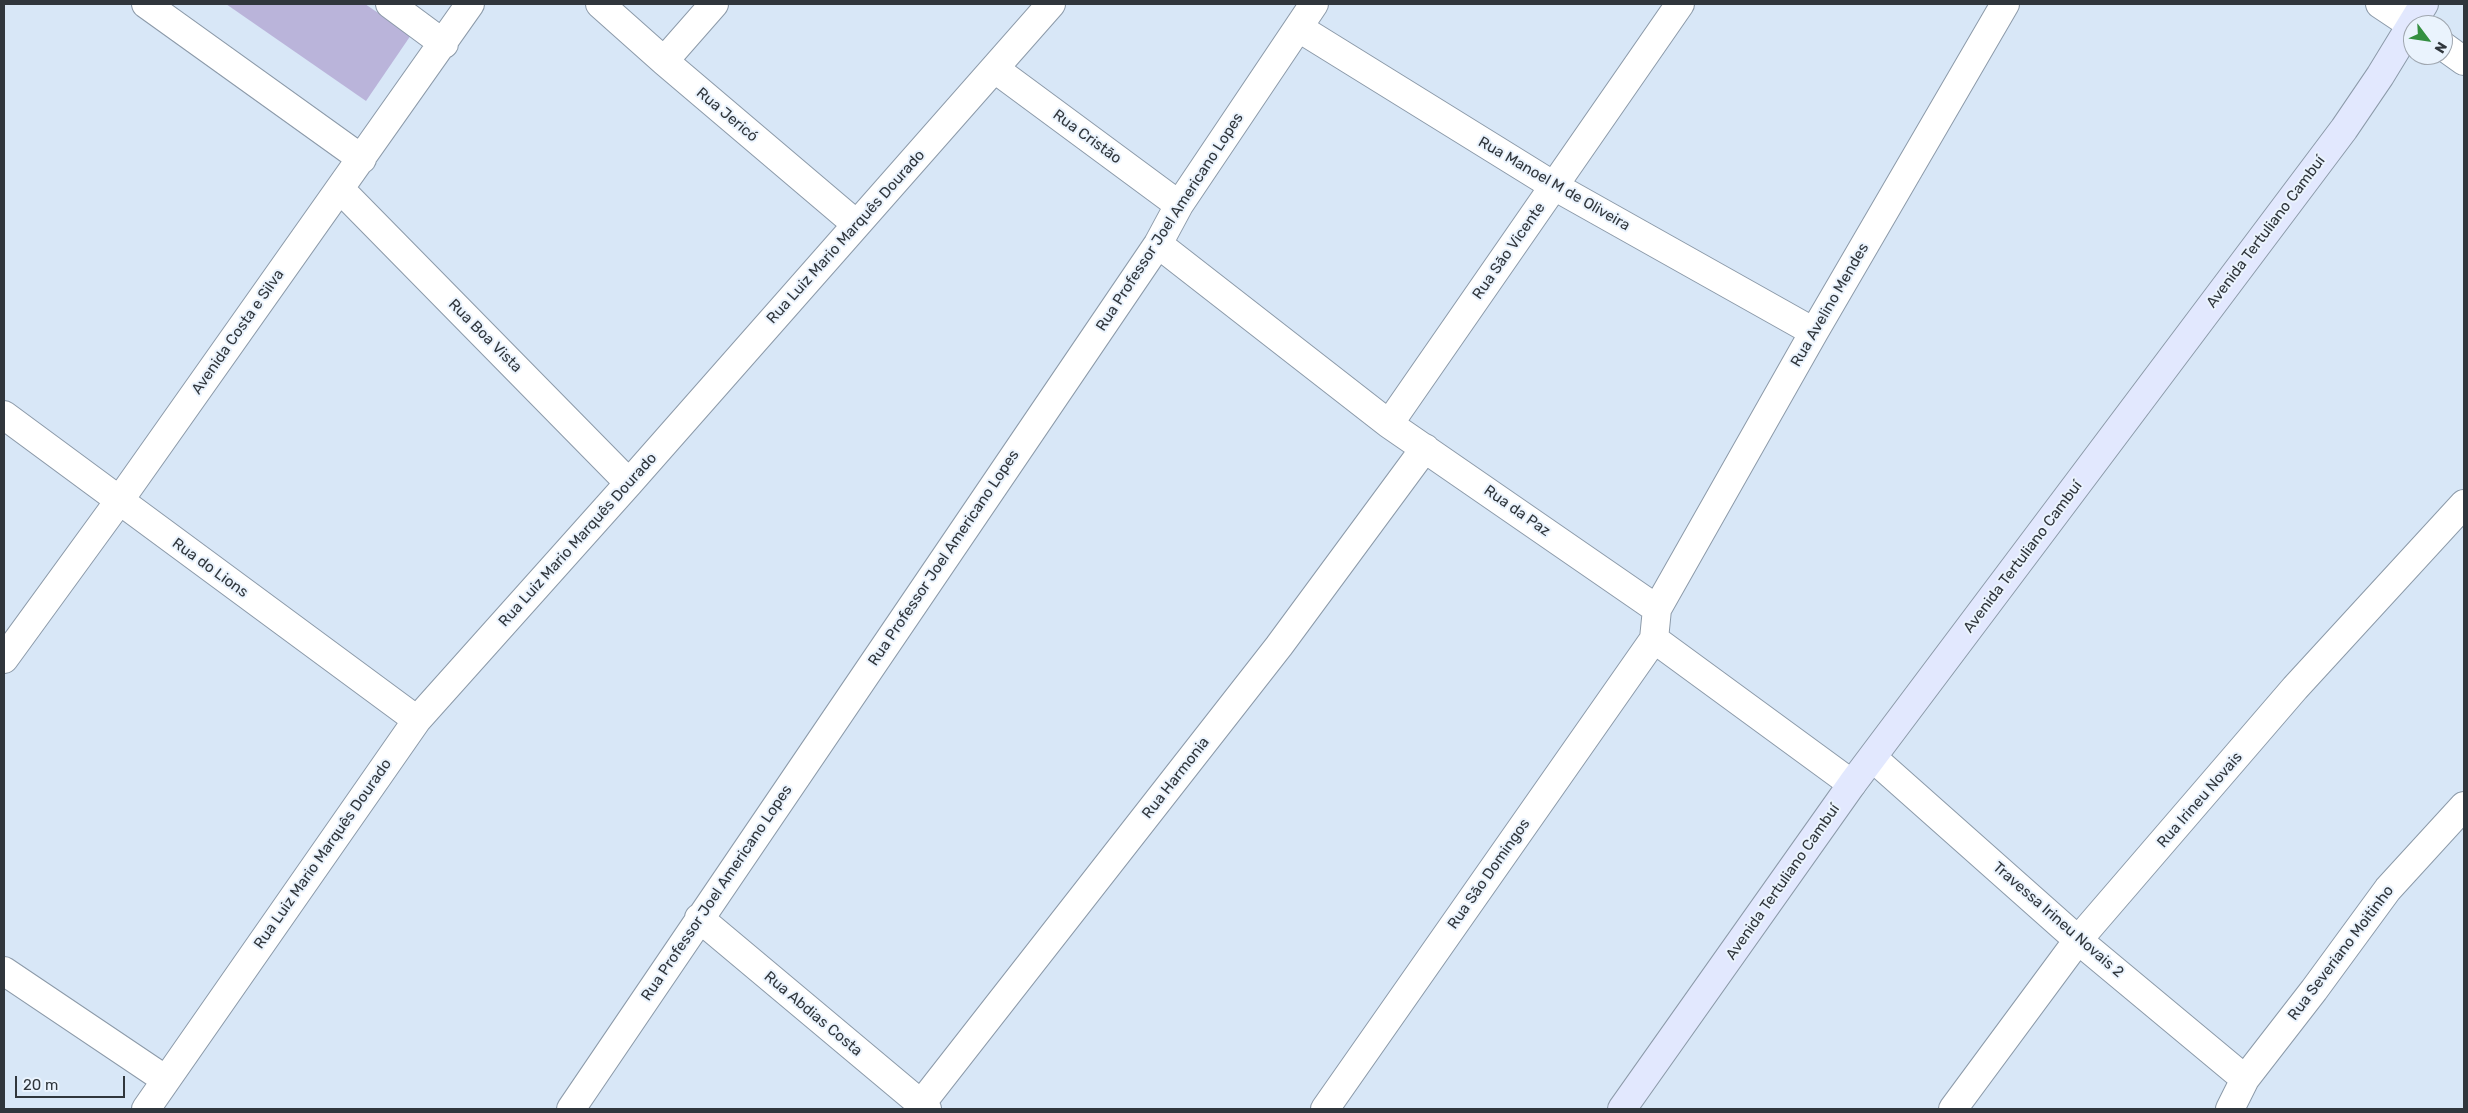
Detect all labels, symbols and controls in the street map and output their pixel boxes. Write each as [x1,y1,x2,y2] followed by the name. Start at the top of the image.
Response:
[2403,15,2453,65] north arrow
[2431,39,2450,56] text: N
[693,84,761,146] street label: Rua Jericó
[1049,106,1125,168] street label: Rua Cristão
[1093,109,1247,335] street label: Rua Professor Joel Americano Lopes
[1475,133,1633,235] street label: Rua Manoel M de Oliveira
[763,146,929,328] street label: Rua Luiz Mario Marquês Dourado
[2203,152,2329,312] street label: Avenida Tertuliano Cambuí
[1469,199,1549,303] street label: Rua São Vicente
[1787,240,1873,370] street label: Rua Avelino Mendes
[188,266,288,398] street label: Avenida Costa e Silva
[444,295,526,377] street label: Rua Boa Vista
[865,447,1023,669] street label: Rua Professor Joel Americano Lopes
[495,449,661,631] street label: Rua Luiz Mario Marquês Dourado
[1960,477,2086,637] street label: Avenida Tertuliano Cambuí
[1480,482,1554,540] street label: Rua da Paz
[169,534,251,602] street label: Rua do Lions
[1139,734,1213,822] street label: Rua Harmonia
[2154,749,2246,851] street label: Rua Irineu Novais
[250,756,396,952] street label: Rua Luiz Mario Marquês Dourado
[638,782,796,1004] street label: Rua Professor Joel Americano Lopes
[1722,801,1844,963] street label: Avenida Tertuliano Cambuí
[1444,815,1534,933] street label: Rua São Domingos
[1989,858,2127,982] street label: Travessa Irineu Novais 2
[2284,882,2398,1024] street label: Rua Severiano Moitinho
[760,968,866,1060] street label: Rua Abdias Costa
[18,1066,128,1098] scale bar
[23,1076,58,1094] text: 20 m

